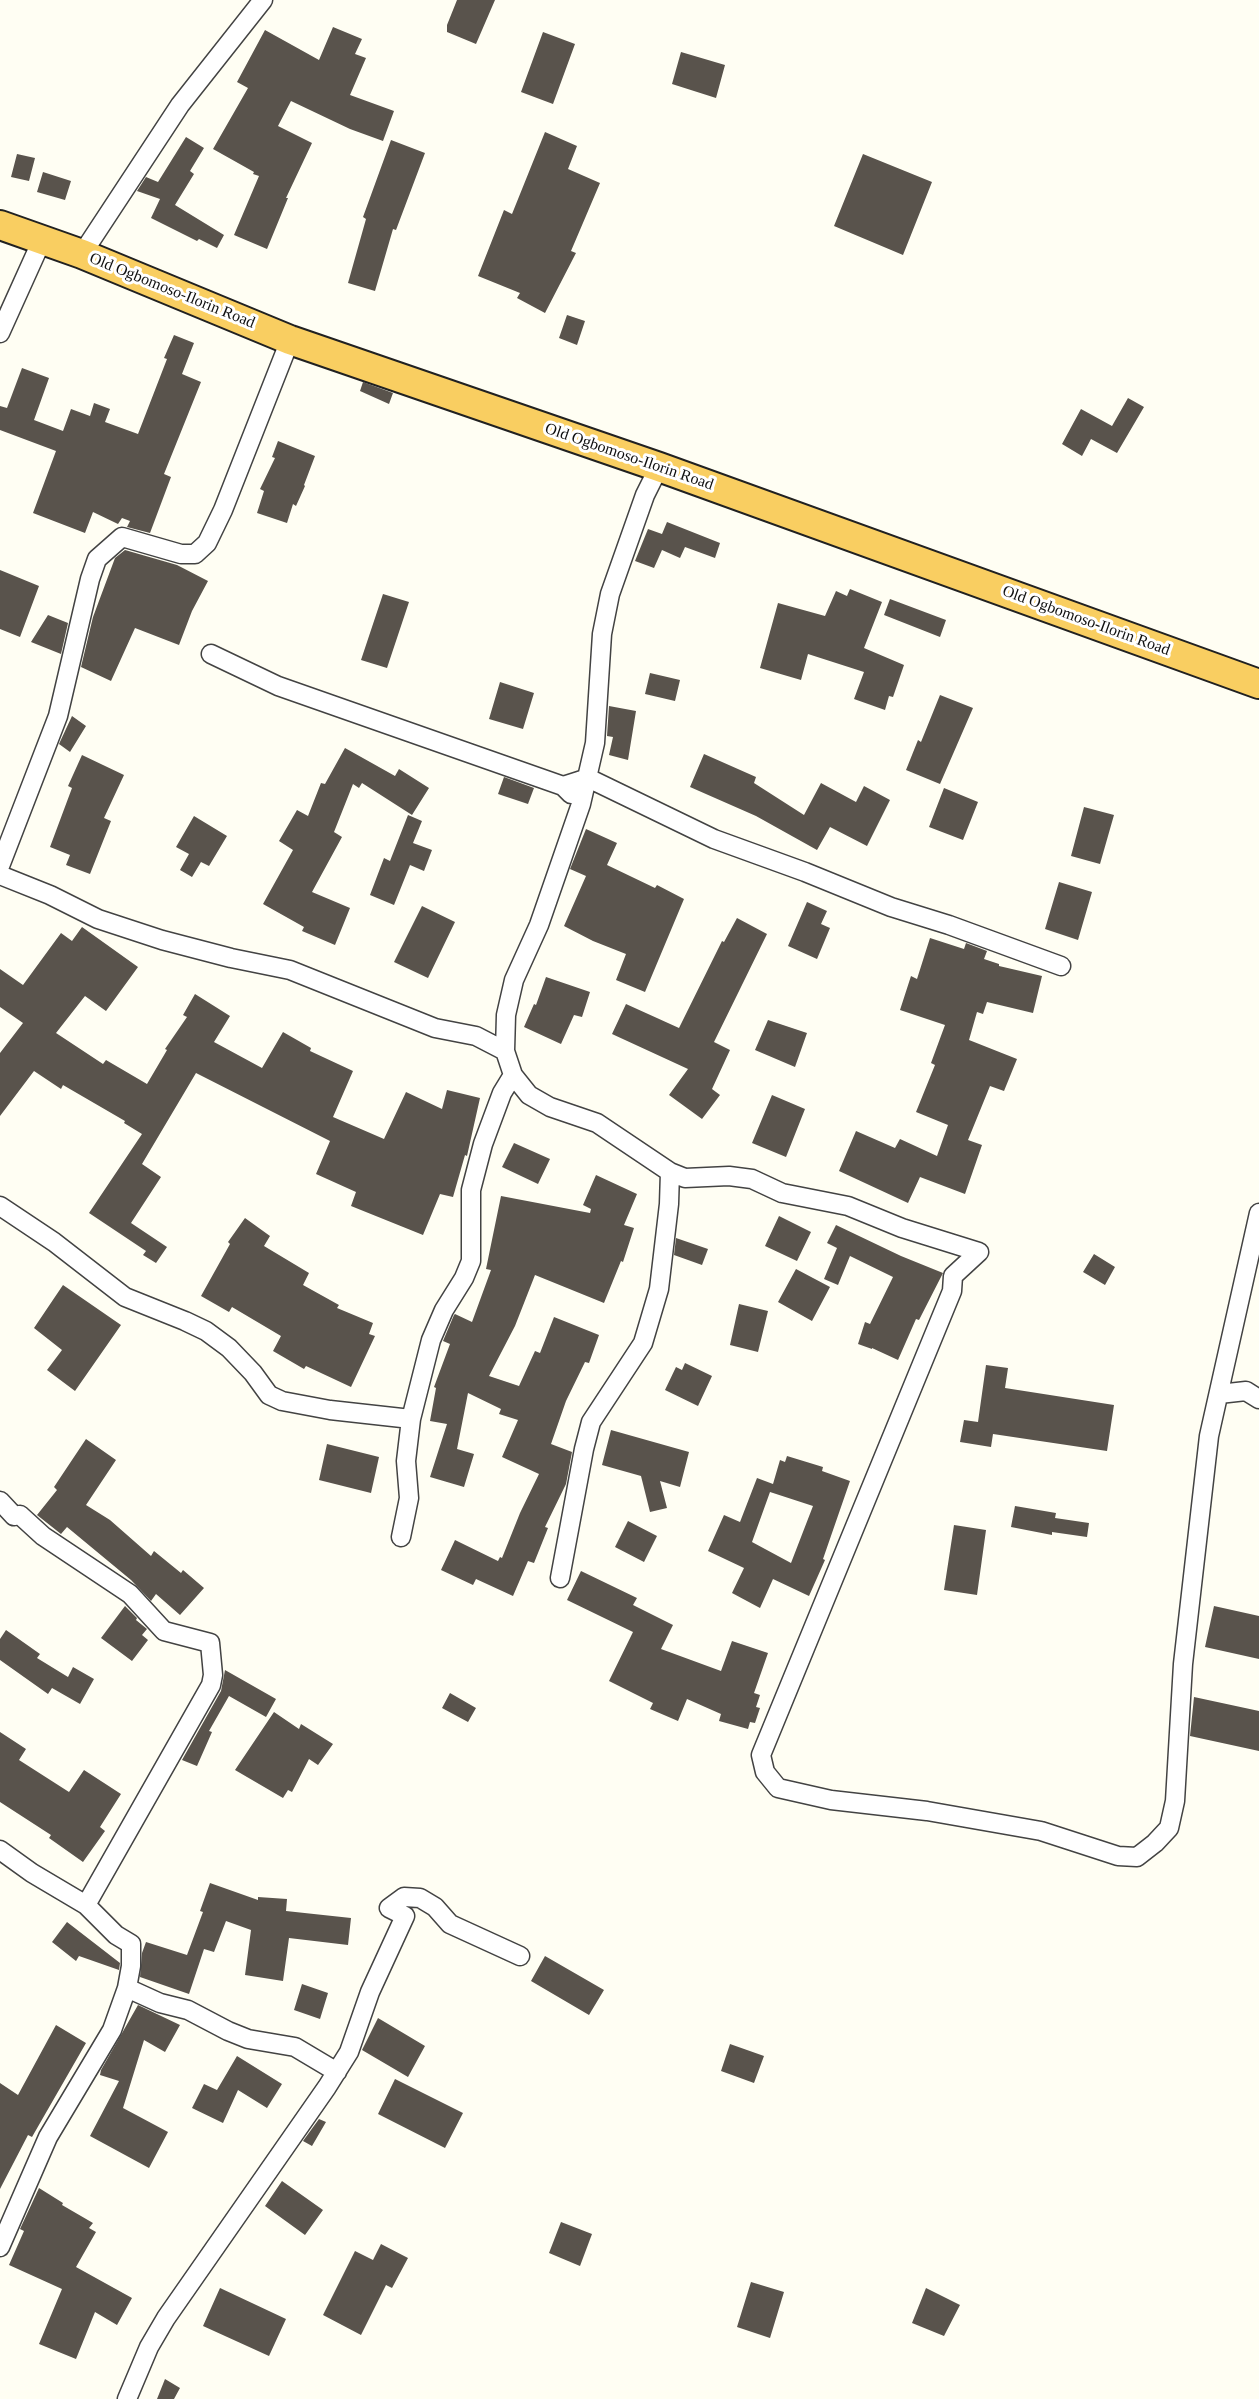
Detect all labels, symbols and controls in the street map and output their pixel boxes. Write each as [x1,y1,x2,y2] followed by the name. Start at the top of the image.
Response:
[86,249,258,333] street label: Old Ogbomoso-Ilorin Road
[542,419,716,495] street label: Old Ogbomoso-Ilorin Road
[1000,582,1172,660] street label: Old Ogbomoso-Ilorin Road

